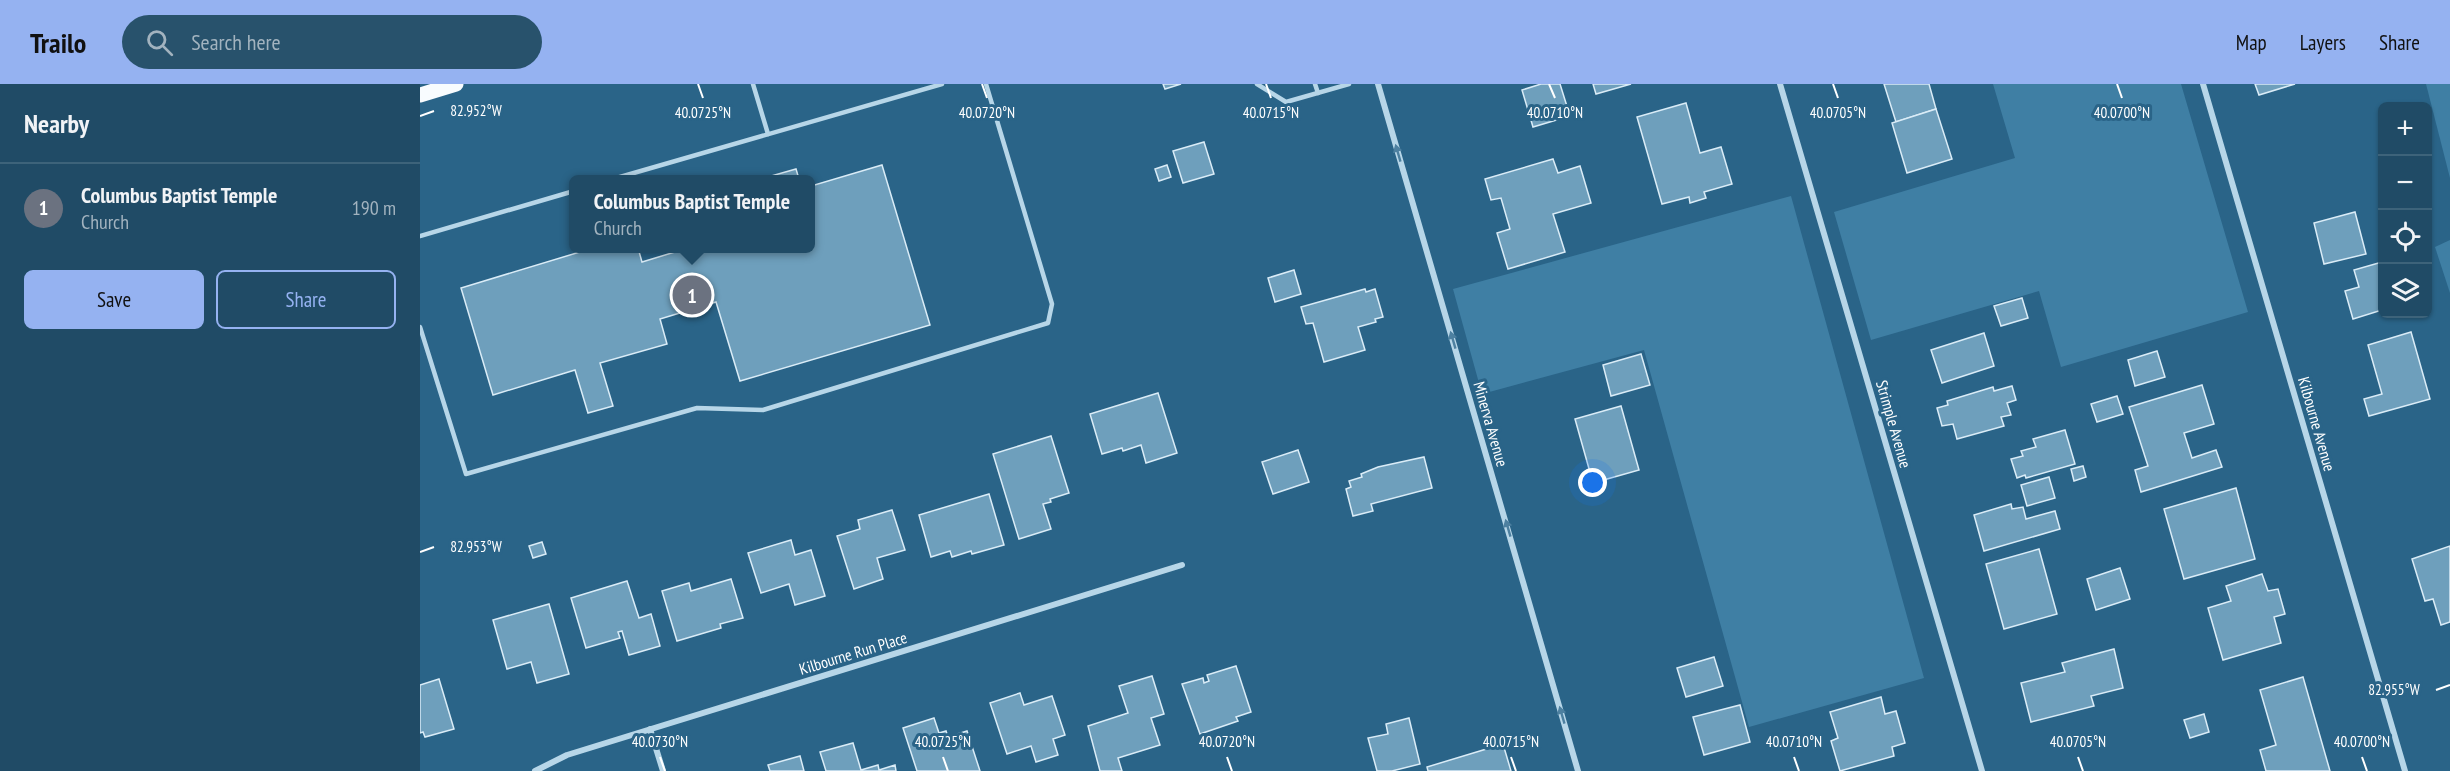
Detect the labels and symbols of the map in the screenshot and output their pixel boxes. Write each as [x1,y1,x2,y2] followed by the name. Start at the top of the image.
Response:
[450,101,502,120] text: 82.952°W
[675,103,731,122] text: 40.0725°N
[959,103,1015,122] text: 40.0720°N
[1243,103,1299,122] text: 40.0715°N
[1527,103,1583,122] text: 40.0710°N
[1810,103,1866,122] text: 40.0705°N
[2094,103,2150,122] text: 40.0700°N
[1393,144,1402,162] one-way arrow
[672,272,712,318] pin: 1
[1448,331,1457,349] one-way arrow
[2294,374,2340,474] street label: Kilbourne Avenue
[1872,378,1916,470] street label: Strimple Avenue
[1469,379,1513,469] street label: Minerva Avenue
[1578,468,1607,497] your location
[1502,518,1512,537] one-way arrow
[450,537,502,556] text: 82.953°W
[797,627,909,679] street label: Kilbourne Run Place
[2368,680,2420,699] text: 82.955°W
[1557,706,1566,724] one-way arrow
[632,732,688,751] text: 40.0730°N
[915,732,971,751] text: 40.0725°N
[1199,732,1255,751] text: 40.0720°N
[1483,732,1539,751] text: 40.0715°N
[1766,732,1822,751] text: 40.0710°N
[2050,732,2106,751] text: 40.0705°N
[2334,732,2390,751] text: 40.0700°N

